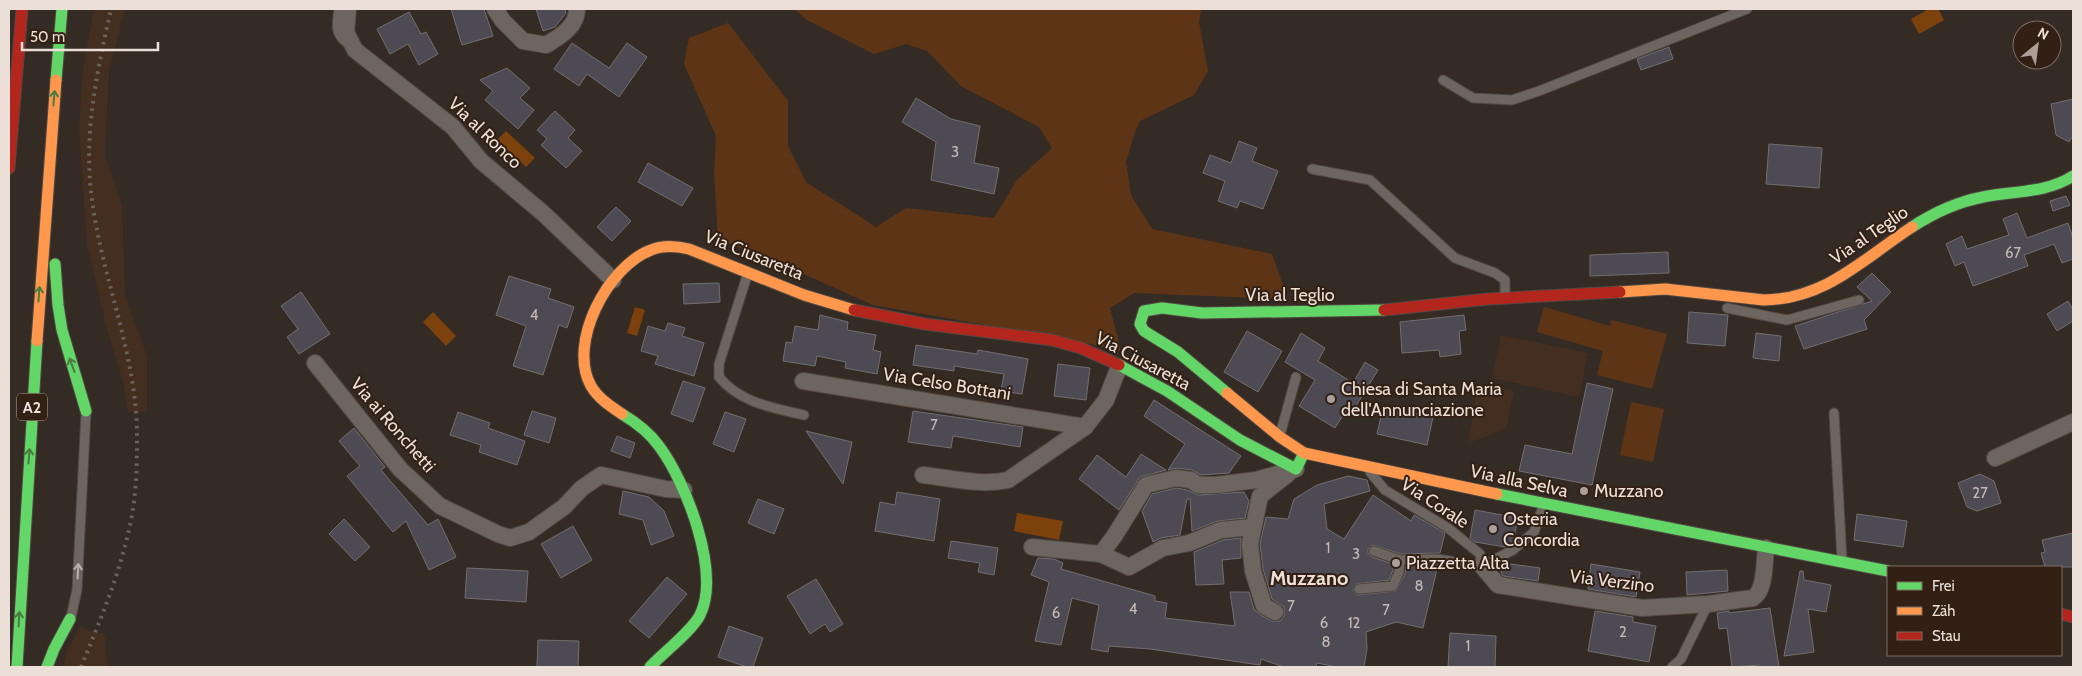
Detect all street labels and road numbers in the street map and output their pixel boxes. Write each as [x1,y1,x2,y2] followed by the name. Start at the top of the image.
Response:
[444,93,526,174] street label: Via al Ronco
[1826,201,1912,269] street label: Via al Teglio
[701,225,807,285] street label: Via Ciusaretta
[1245,284,1335,306] street label: Via al Teglio
[1092,327,1195,395] street label: Via Ciusaretta
[881,363,1013,405] street label: Via Celso Bottani
[346,373,440,477] street label: Via ai Ronchetti
[17,394,47,421] road number: A2
[1468,460,1570,502] street label: Via alla Selva
[1397,473,1473,533] street label: Via Corale
[1568,565,1656,597] street label: Via Verzino

